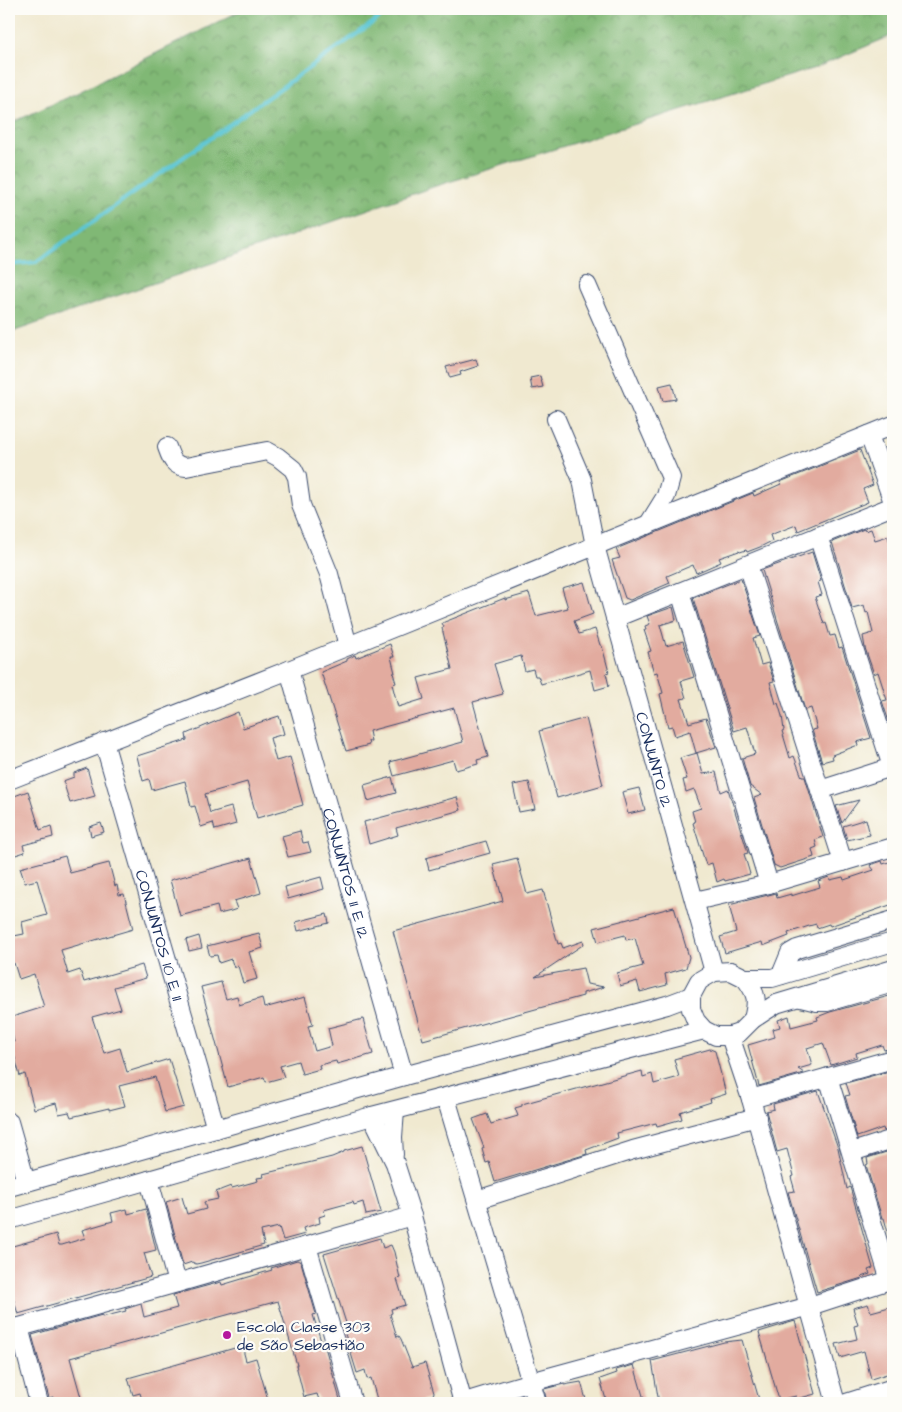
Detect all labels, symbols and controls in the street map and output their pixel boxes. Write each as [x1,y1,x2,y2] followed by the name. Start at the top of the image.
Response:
[630,709,677,810] street label: CONJUNTO 12
[317,806,374,941] street label: CONJUNTOS 11 E 12
[130,867,188,1003] street label: CONJUNTOS 10 E 11
[237,1316,370,1356] place label: Escola Classe 303 de São Sebastião
[221,1329,233,1341] marker: Escola Classe 303 de São Sebastião

